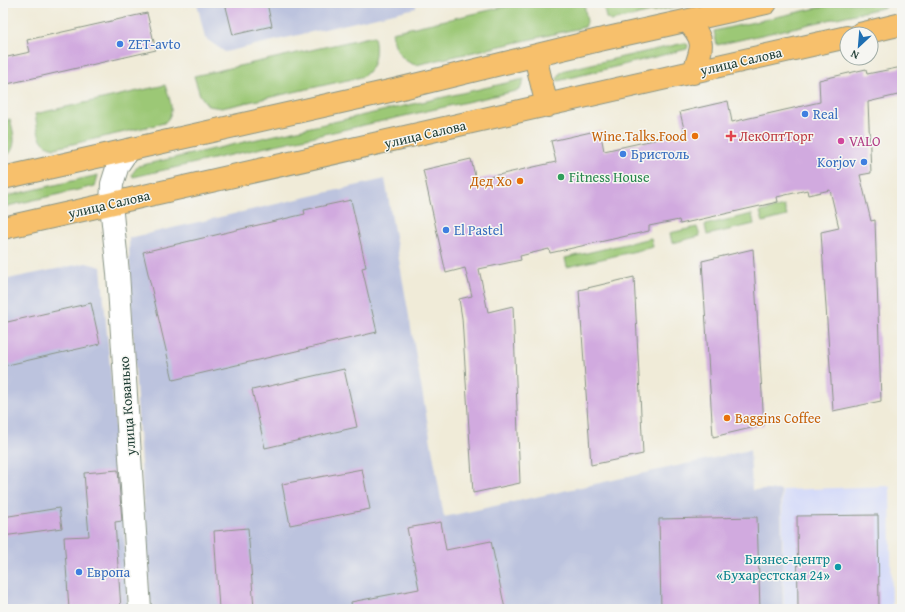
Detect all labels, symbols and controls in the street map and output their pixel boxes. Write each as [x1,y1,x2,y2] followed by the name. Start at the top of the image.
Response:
[839,26,879,66] north arrow
[128,34,181,54] place label: ZET-avto
[115,39,125,49] marker: ZET-avto
[697,42,784,80] street label: улица Салова
[847,46,861,64] text: N
[813,104,838,124] place label: Real
[800,109,810,119] marker: Real
[381,115,468,153] street label: улица Салова
[591,126,688,146] place label: Wine.Talks.Food
[739,126,813,146] place label: ЛекОптТорг
[690,131,700,141] marker: Wine.Talks.Food
[726,131,736,141] marker: ЛекОптТорг
[849,131,881,151] place label: VALO
[836,136,846,146] marker: VALO
[631,144,690,164] place label: Бристоль
[618,149,628,159] marker: Бристоль
[817,152,856,172] place label: Korjov
[859,157,869,167] marker: Korjov
[569,167,650,187] place label: Fitness House
[469,171,512,191] place label: Дед Хо
[556,172,566,182] marker: Fitness House
[515,176,525,186] marker: Дед Хо
[65,185,152,223] street label: улица Салова
[454,220,503,240] place label: El Pastel
[441,225,451,235] marker: El Pastel
[114,356,141,457] street label: улица Кованько
[735,408,821,428] place label: Baggins Coffee
[722,413,732,423] marker: Baggins Coffee
[716,549,830,585] place label: Бизнес-центр «Бухарестская 24»
[87,562,131,582] place label: Европа
[833,562,843,572] marker: Бизнес-центр «Бухарестская 24»
[74,567,84,577] marker: Европа

